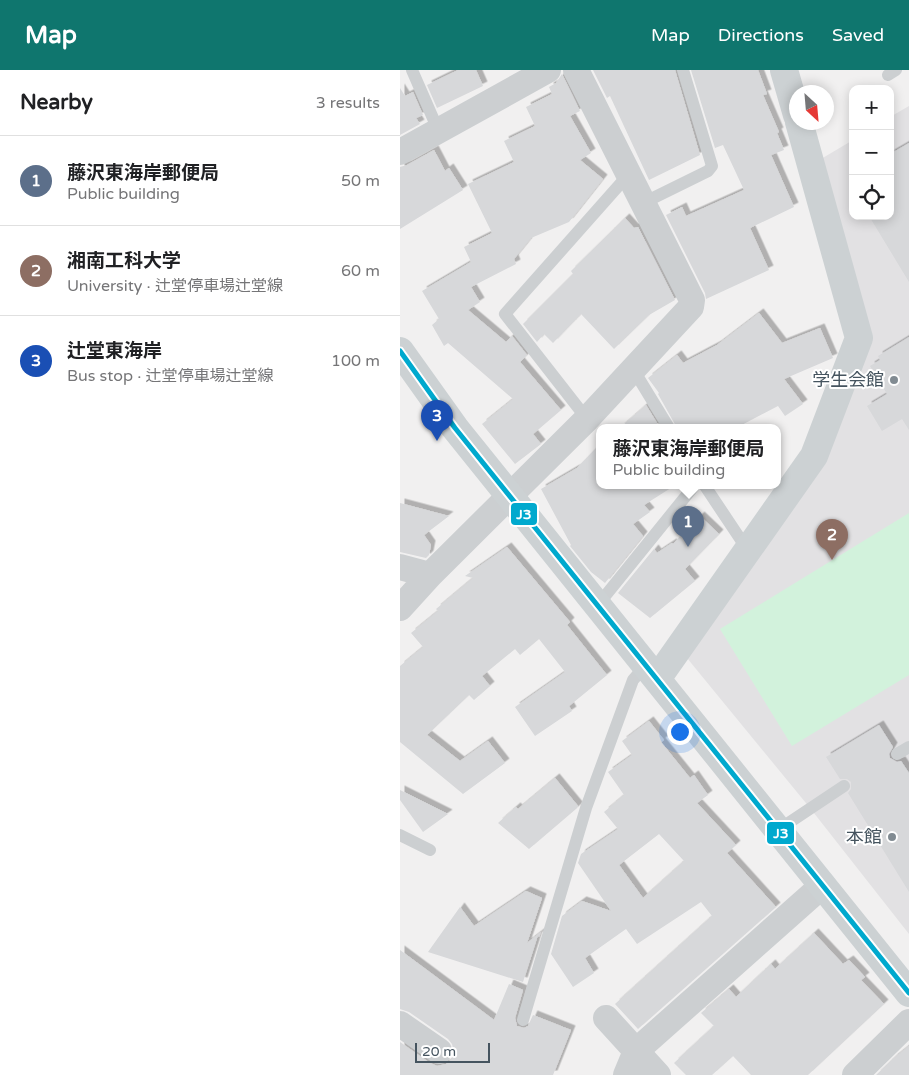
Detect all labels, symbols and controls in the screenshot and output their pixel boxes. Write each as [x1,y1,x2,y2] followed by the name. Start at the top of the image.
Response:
[25,21,77,50] text: Map
[651,24,690,46] text: Map
[718,24,804,46] text: Directions
[832,24,884,46] text: Saved
[789,85,834,130] north arrow
[849,85,894,220] map controls
[849,85,894,130] button: +
[20,90,93,115] text: Nearby
[316,93,380,113] text: 3 results
[849,130,894,175] button: −
[67,162,219,184] text: 藤沢東海岸郵便局
[31,171,41,191] text: 1
[341,171,380,191] text: 50 m
[849,175,894,220] button: locate
[67,184,180,204] text: Public building
[67,250,181,272] text: 湘南工科大学
[31,261,41,281] text: 2
[341,261,380,281] text: 60 m
[67,276,283,296] text: University · 辻堂停車場辻堂線
[67,340,162,362] text: 辻堂東海岸
[31,351,41,371] text: 3
[331,351,380,371] text: 100 m
[67,366,273,386] text: Bus stop · 辻堂停車場辻堂線
[812,369,884,391] place label: 学生会館
[888,374,900,386] marker: 学生会館
[421,400,453,441] pin: 3
[596,424,781,489] popup
[612,438,765,460] text: 藤沢東海岸郵便局
[612,460,725,480] text: Public building
[510,502,538,526] line badge: J3
[515,506,532,523] text: J3
[672,506,704,547] pin: 1
[816,519,848,560] pin: 2
[667,719,693,745] your location
[766,821,795,845] line badge: J3
[772,825,789,842] text: J3
[846,826,882,848] place label: 本館
[886,831,898,843] marker: 本館
[415,1040,490,1063] scale bar
[422,1043,456,1060] text: 20 m

